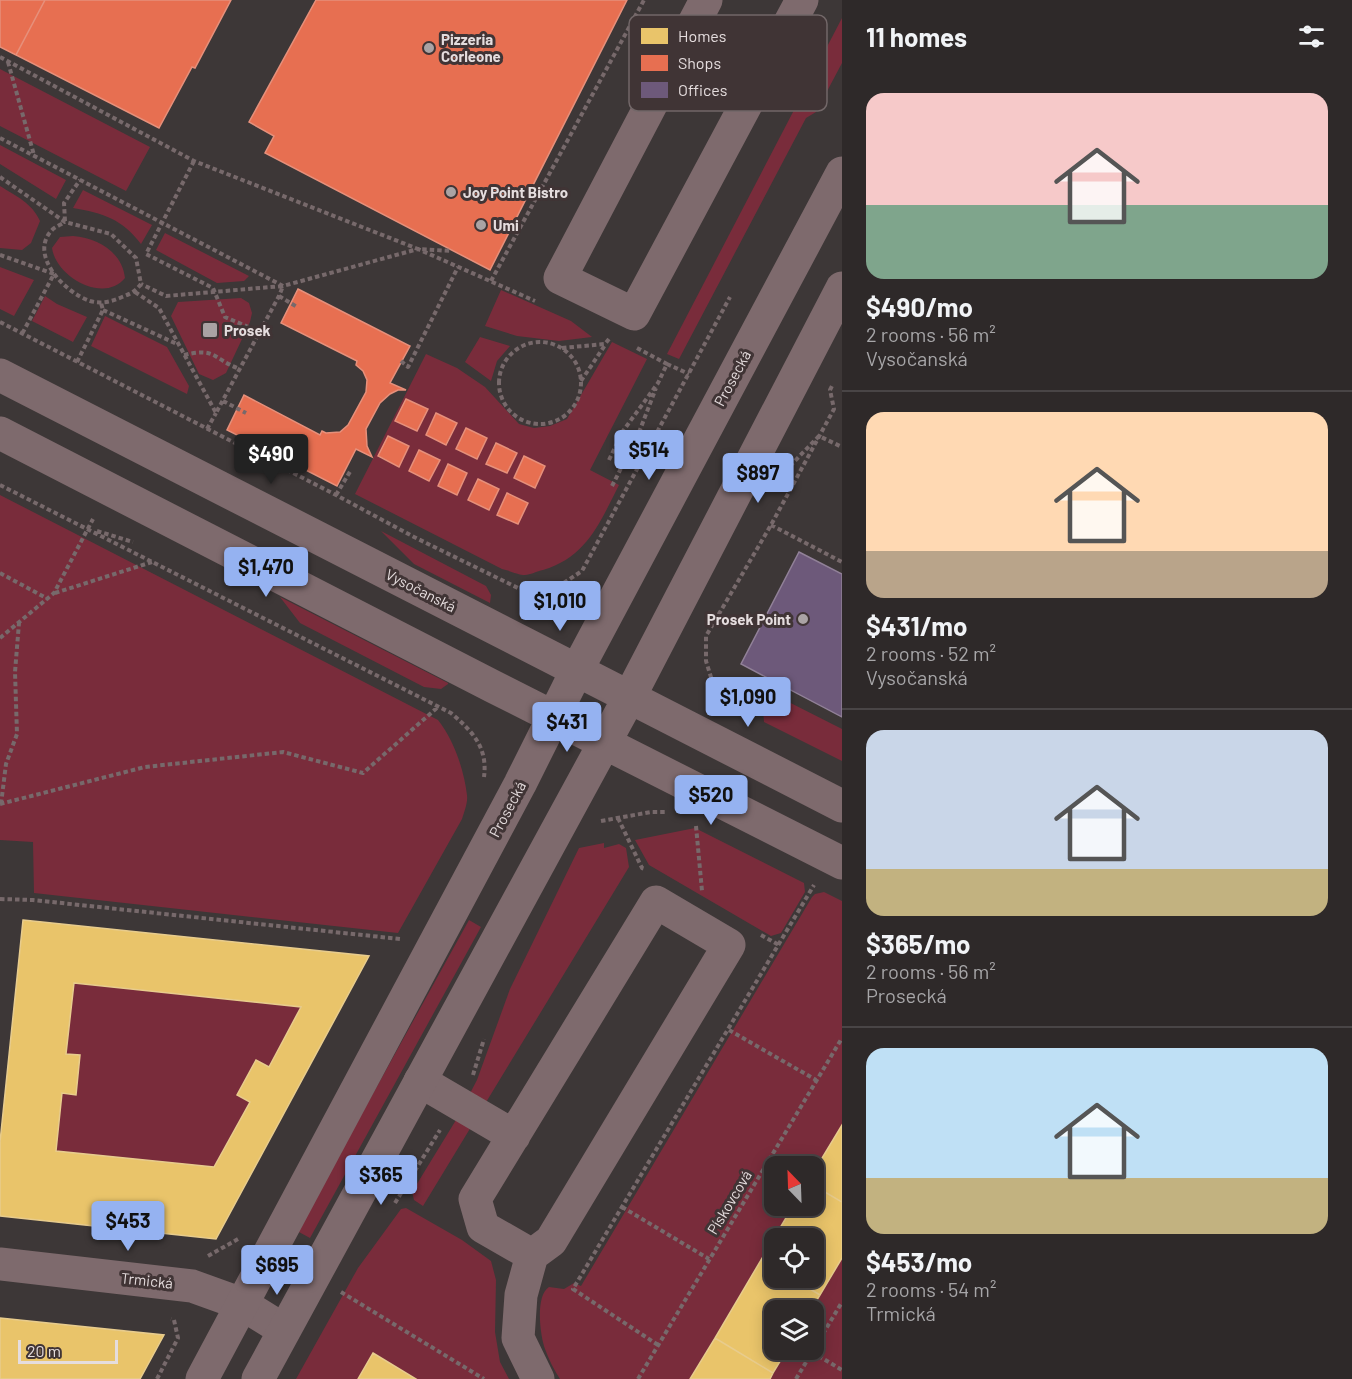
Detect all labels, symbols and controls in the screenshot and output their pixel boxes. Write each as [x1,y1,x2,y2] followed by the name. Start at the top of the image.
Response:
[629,15,827,111] legend
[1295,20,1328,53] icon: filters
[866,21,967,52] text: 11 homes
[678,26,726,45] text: Homes
[441,30,501,65] place label: Pizzeria Corleone
[422,41,436,55] marker: Pizzeria Corleone
[678,53,721,72] text: Shops
[678,80,727,99] text: Offices
[1043,132,1151,240] icon: home
[463,183,568,201] place label: Joy Point Bistro
[444,185,458,199] marker: Joy Point Bistro
[493,216,519,234] place label: Umi
[474,218,488,232] marker: Umi
[866,291,973,322] text: $490/mo
[201,321,219,339] marker: Prosek
[224,321,271,339] place label: Prosek
[866,322,996,346] text: 2 rooms · 56 m²
[866,346,968,370] text: Vysočanská
[710,347,754,409] street label: Prosecká
[613,430,685,481] pin: $514
[235,434,307,485] pin: $490
[628,437,670,461] text: $514
[248,441,294,465] text: $490
[1043,451,1151,559] icon: home
[722,453,794,504] pin: $897
[737,460,779,484] text: $897
[217,547,315,598] pin: $1,470
[238,554,294,578] text: $1,470
[383,565,459,615] street label: Vysočanská
[511,581,609,632] pin: $1,010
[534,588,586,612] text: $1,010
[707,610,791,628] place label: Prosek Point
[866,610,967,641] text: $431/mo
[796,612,810,626] marker: Prosek Point
[866,641,996,665] text: 2 rooms · 52 m²
[866,665,968,689] text: Vysočanská
[699,677,797,728] pin: $1,090
[720,684,776,708] text: $1,090
[531,702,603,753] pin: $431
[546,709,588,733] text: $431
[1043,769,1151,877] icon: home
[675,775,747,826] pin: $520
[485,778,529,840] street label: Prosecká
[689,782,733,806] text: $520
[866,928,971,959] text: $365/mo
[866,959,996,983] text: 2 rooms · 56 m²
[866,983,947,1007] text: Prosecká
[1043,1087,1151,1195] icon: home
[345,1155,417,1206] pin: $365
[764,1156,824,1216] north arrow
[764,1156,824,1360] map controls
[359,1162,403,1186] text: $365
[703,1167,755,1237] street label: Pískovcová
[92,1201,164,1252] pin: $453
[105,1208,151,1232] text: $453
[764,1228,824,1288] button: locate
[241,1245,313,1296] pin: $695
[866,1246,972,1277] text: $453/mo
[255,1252,299,1276] text: $695
[120,1268,174,1292] street label: Trmická
[866,1277,996,1301] text: 2 rooms · 54 m²
[764,1300,824,1360] button: layers
[866,1301,936,1325] text: Trmická
[18,1337,118,1364] scale bar
[27,1341,61,1360] text: 20 m

